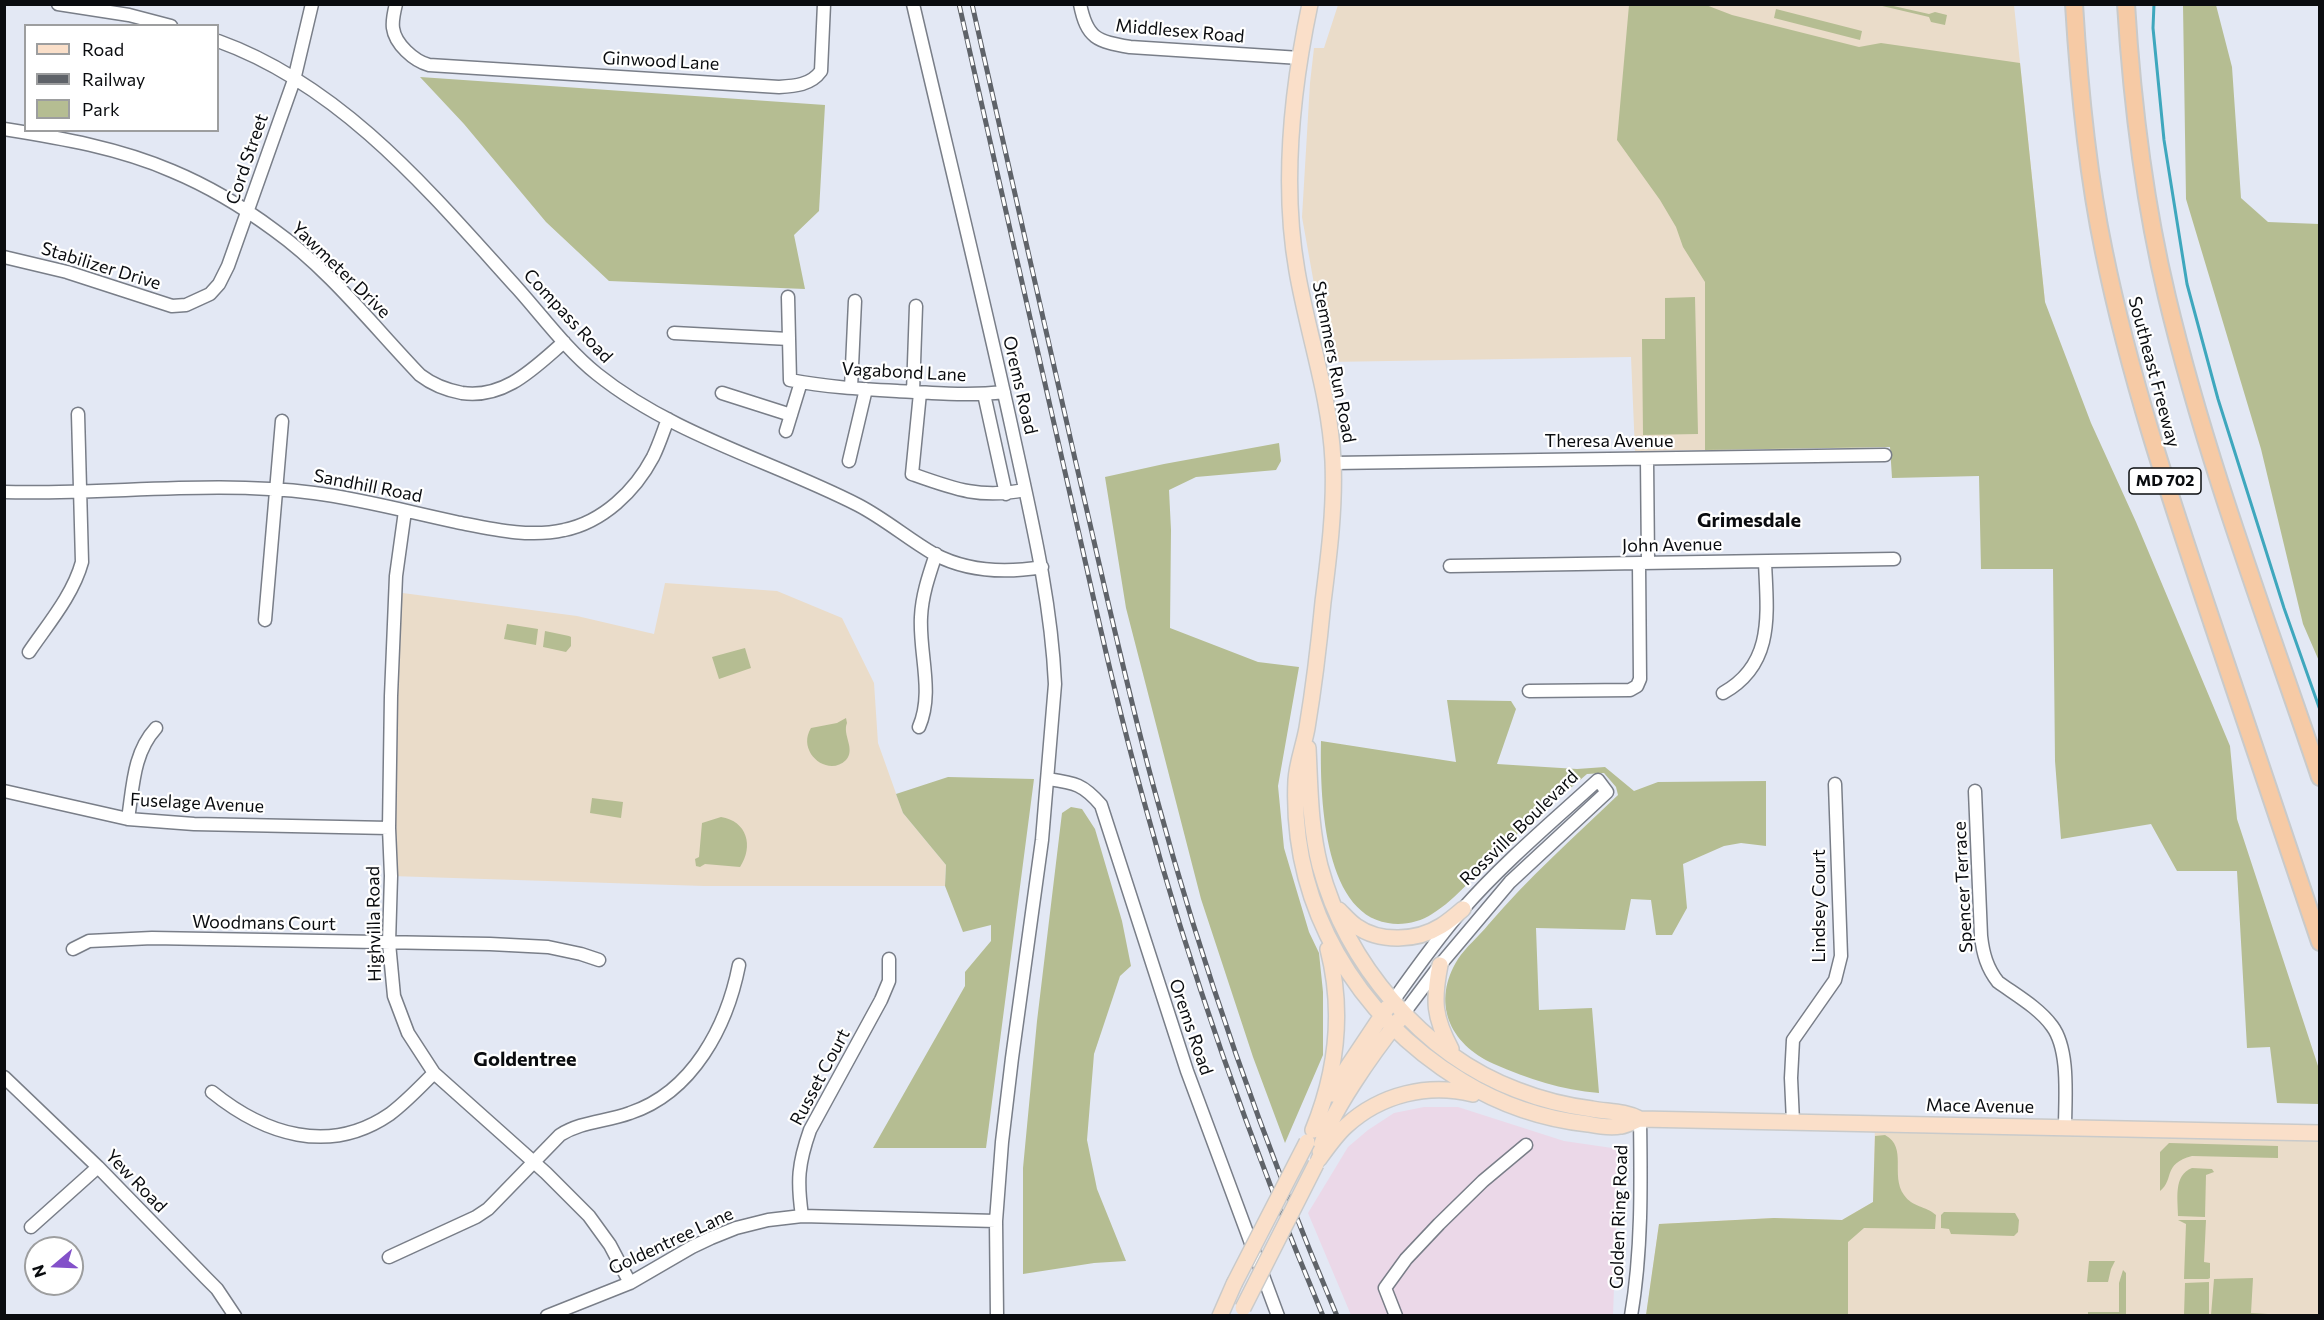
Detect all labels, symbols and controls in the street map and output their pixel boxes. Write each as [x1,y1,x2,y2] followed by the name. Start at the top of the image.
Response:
[1115,15,1245,47] street label: Middlesex Road
[24,24,219,132] legend
[82,38,124,60] text: Road
[602,47,720,75] street label: Ginwood Lane
[82,68,145,90] text: Railway
[82,98,120,120] text: Park
[221,111,273,207] street label: Cord Street
[287,217,395,323] street label: Yawmeter Drive
[38,238,164,294] street label: Stabilizer Drive
[519,265,617,367] street label: Compass Road
[1308,279,1360,445] street label: Stemmers Run Road
[2123,294,2185,450] street label: Southeast Freeway
[998,334,1042,436] street label: Orems Road
[841,358,967,386] street label: Vagabond Lane
[1545,430,1673,452] street label: Theresa Avenue
[312,465,424,507] street label: Sandhill Road
[2129,468,2201,494] road number: MD 702
[1697,508,1801,532] district label: Grimesdale
[1622,533,1722,557] street label: John Avenue
[1455,766,1583,890] street label: Rossville Boulevard
[129,789,265,817] street label: Fuselage Avenue
[1949,821,1977,953] street label: Spencer Terrace
[1808,849,1830,963] street label: Lindsey Court
[362,866,386,982] street label: Highvilla Road
[192,911,336,935] street label: Woodmans Court
[1164,976,1218,1078] street label: Orems Road
[786,1025,854,1129] street label: Russet Court
[473,1047,577,1071] district label: Goldentree
[1926,1094,2034,1118] street label: Mace Avenue
[1606,1144,1632,1290] street label: Golden Ring Road
[101,1145,171,1217] street label: Yew Road
[605,1203,737,1279] street label: Goldentree Lane
[24,1236,84,1296] north arrow
[27,1263,49,1280] text: N

